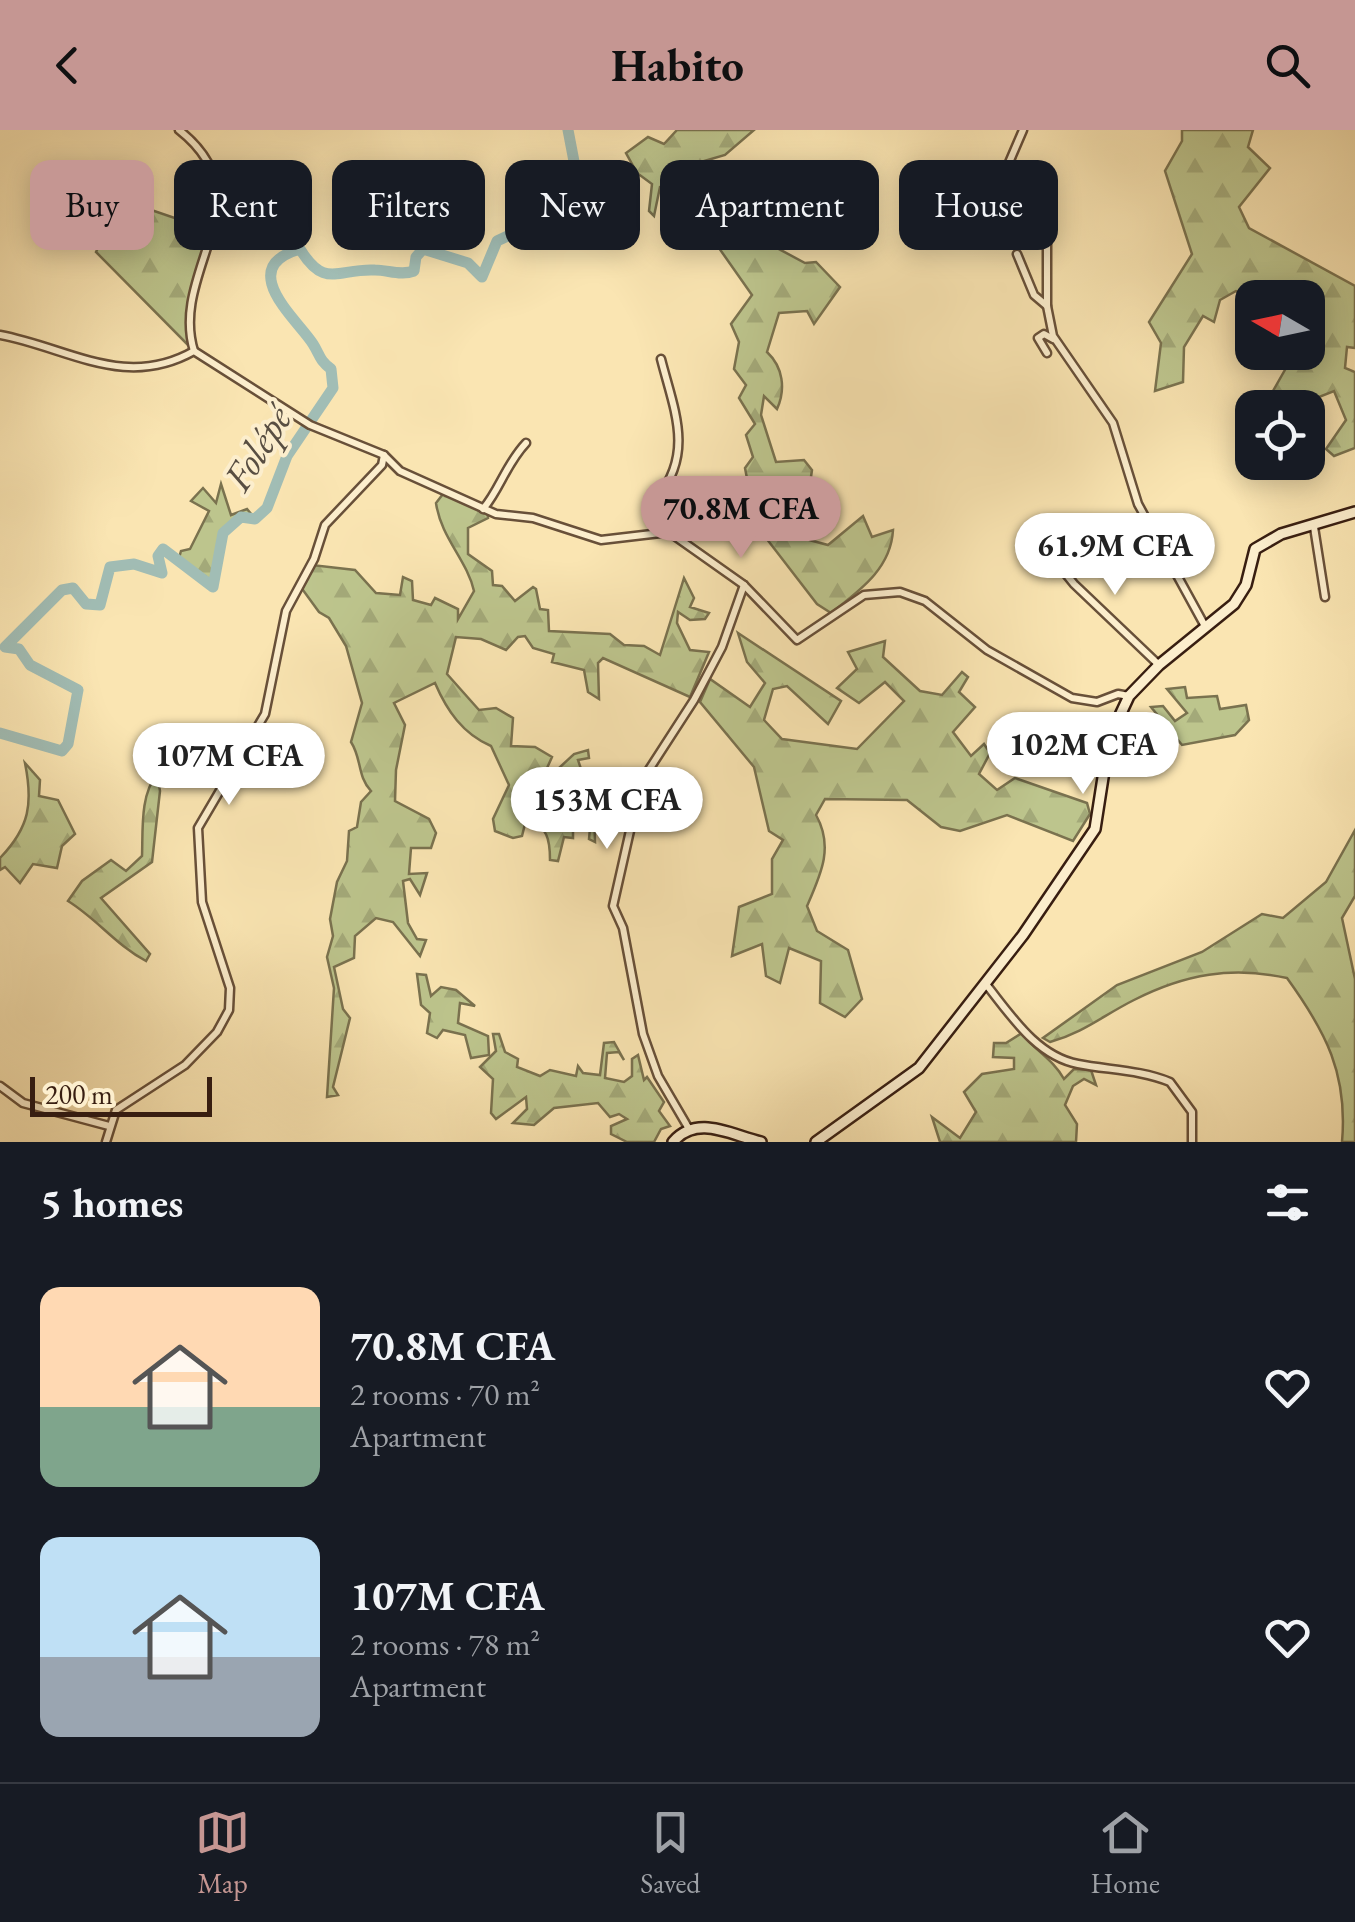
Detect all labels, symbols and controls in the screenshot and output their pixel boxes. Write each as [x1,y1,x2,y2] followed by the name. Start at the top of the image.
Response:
[611,36,744,94] text: Habito
[40,38,95,93] icon: back
[1260,38,1315,93] icon: search
[30,160,154,250] chip: Buy
[174,160,312,250] chip: Rent
[332,160,485,250] chip: Filters
[505,160,640,250] chip: New
[660,160,879,250] chip: Apartment
[899,160,1058,250] chip: House
[1235,280,1325,370] north arrow
[1235,280,1325,480] map controls
[1235,390,1325,480] button: locate
[210,393,305,501] water label: Folépé
[627,476,855,561] pin: 70.8M CFA
[663,487,819,529] text: 70.8M CFA
[1001,513,1229,598] pin: 61.9M CFA
[1037,524,1193,566] text: 61.9M CFA
[980,712,1186,797] pin: 102M CFA
[126,723,332,808] pin: 107M CFA
[1009,723,1157,765] text: 102M CFA
[155,734,303,776] text: 107M CFA
[504,767,710,852] pin: 153M CFA
[533,778,681,820] text: 153M CFA
[30,1072,212,1116] scale bar
[45,1076,113,1112] text: 200 m
[40,1175,183,1230] text: 5 homes
[1260,1175,1315,1230] icon: filters
[350,1318,555,1373] text: 70.8M CFA
[120,1327,240,1447] icon: home
[1260,1360,1315,1415] icon: heart
[350,1373,540,1415] text: 2 rooms · 70 m²
[350,1415,486,1457] text: Apartment
[350,1568,545,1623] text: 107M CFA
[120,1577,240,1697] icon: home
[1260,1610,1315,1665] icon: heart
[350,1623,540,1665] text: 2 rooms · 78 m²
[350,1665,486,1707] text: Apartment
[195,1805,250,1901] tab: Map
[640,1805,700,1901] tab: Saved
[1091,1805,1160,1901] tab: Home

